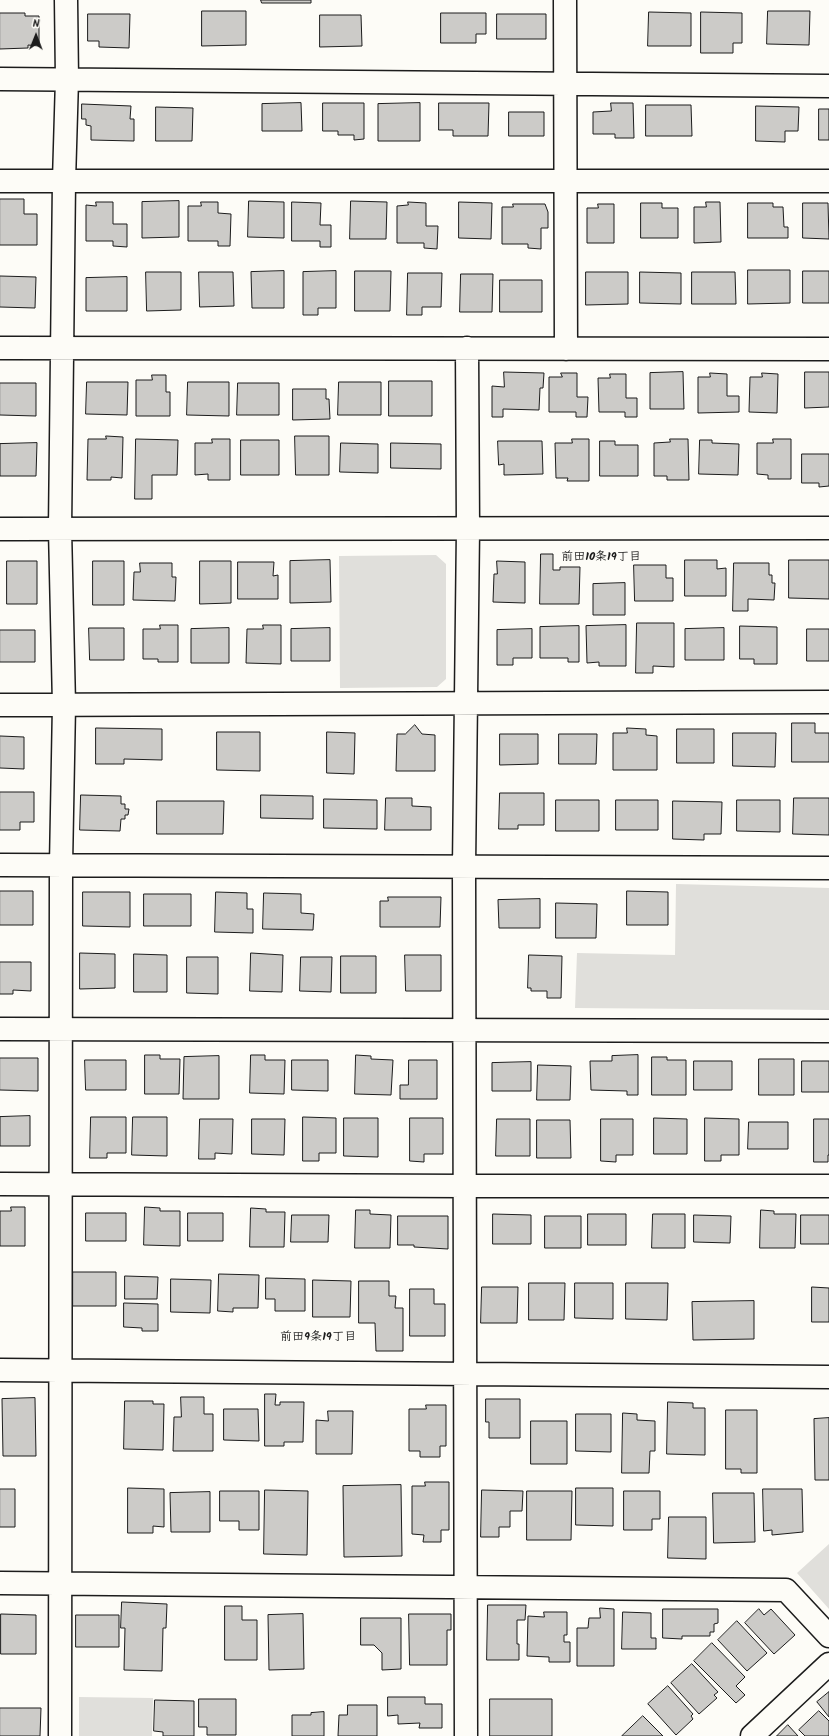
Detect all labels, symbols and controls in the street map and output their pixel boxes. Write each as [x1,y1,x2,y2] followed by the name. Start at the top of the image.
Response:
[33,15,40,33] text: N
[16,16,56,56] north arrow
[561,551,641,565] district label: 前田10条19丁目
[280,1331,356,1345] district label: 前田9条19丁目

